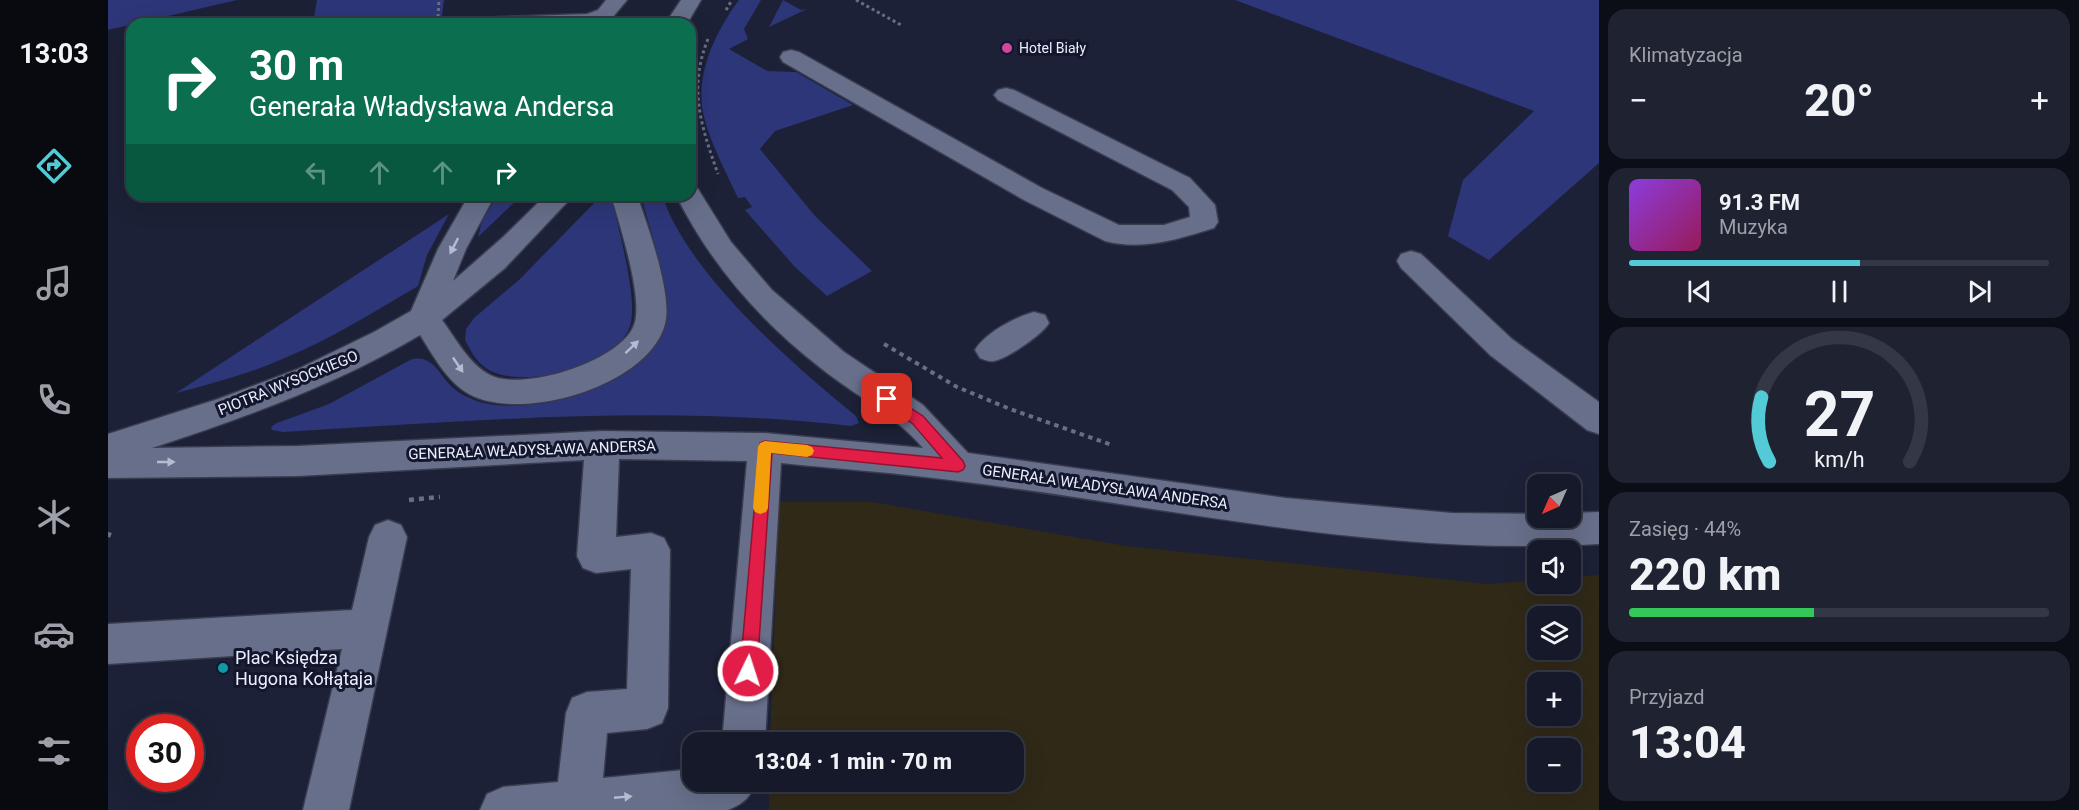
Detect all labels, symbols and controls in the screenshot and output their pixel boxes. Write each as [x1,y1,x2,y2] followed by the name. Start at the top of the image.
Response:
[19,38,89,70] text: 13:03
[1019,40,1086,56] place label: Hotel Biały
[249,41,344,90] text: 30 m
[1000,41,1014,55] marker: Hotel Biały
[150,42,228,120] icon: right
[1629,43,1743,67] text: Klimatyzacja
[1804,74,1874,127] text: 20°
[1629,81,1648,120] text: −
[2030,81,2049,120] text: +
[249,91,614,123] text: Generała Władysława Andersa
[33,145,75,187] icon: directions
[300,156,333,189] icon: left
[363,156,396,189] icon: ahead
[426,156,459,189] icon: ahead
[489,156,522,189] icon: right
[1719,190,1800,215] text: 91.3 FM
[1719,215,1788,239] text: Muzyka
[450,238,459,255] one-way arrow
[33,262,75,304] icon: music
[1683,275,1716,308] icon: previous
[1823,275,1856,308] icon: pause
[1963,275,1996,308] icon: next
[625,340,640,354] one-way arrow
[216,347,360,419] street label: PIOTRA WYSOCKIEGO
[453,356,464,373] one-way arrow
[861,373,912,424] pin
[1803,378,1875,451] text: 27
[33,379,75,421] icon: phone
[870,382,903,415] icon: arrive
[408,437,656,463] street label: GENERAŁA WŁADYSŁAWA ANDERSA
[1814,447,1864,472] text: km/h
[157,457,176,467] one-way arrow
[981,461,1229,513] street label: GENERAŁA WŁADYSŁAWA ANDERSA
[1527,474,1581,528] north arrow
[1527,474,1581,792] map controls
[33,496,75,538] icon: climate
[1629,517,1741,541] text: Zasięg · 44%
[1527,540,1581,594] button: sound
[1629,548,1781,601] text: 220 km
[1527,606,1581,660] button: layers
[33,613,75,655] icon: car
[716,639,780,703] position arrow
[235,647,373,689] place label: Plac Księdza Hugona Kołłątaja
[216,661,230,675] marker: Plac Księdza Hugona Kołłątaja
[1527,672,1581,726] button: +
[1629,685,1705,709] text: Przyjazd
[126,714,204,792] speed limit sign: 30
[1629,716,1746,769] text: 13:04
[33,730,75,772] icon: filters
[1527,738,1581,792] button: −
[754,749,952,774] text: 13:04 · 1 min · 70 m
[614,792,633,802] one-way arrow

